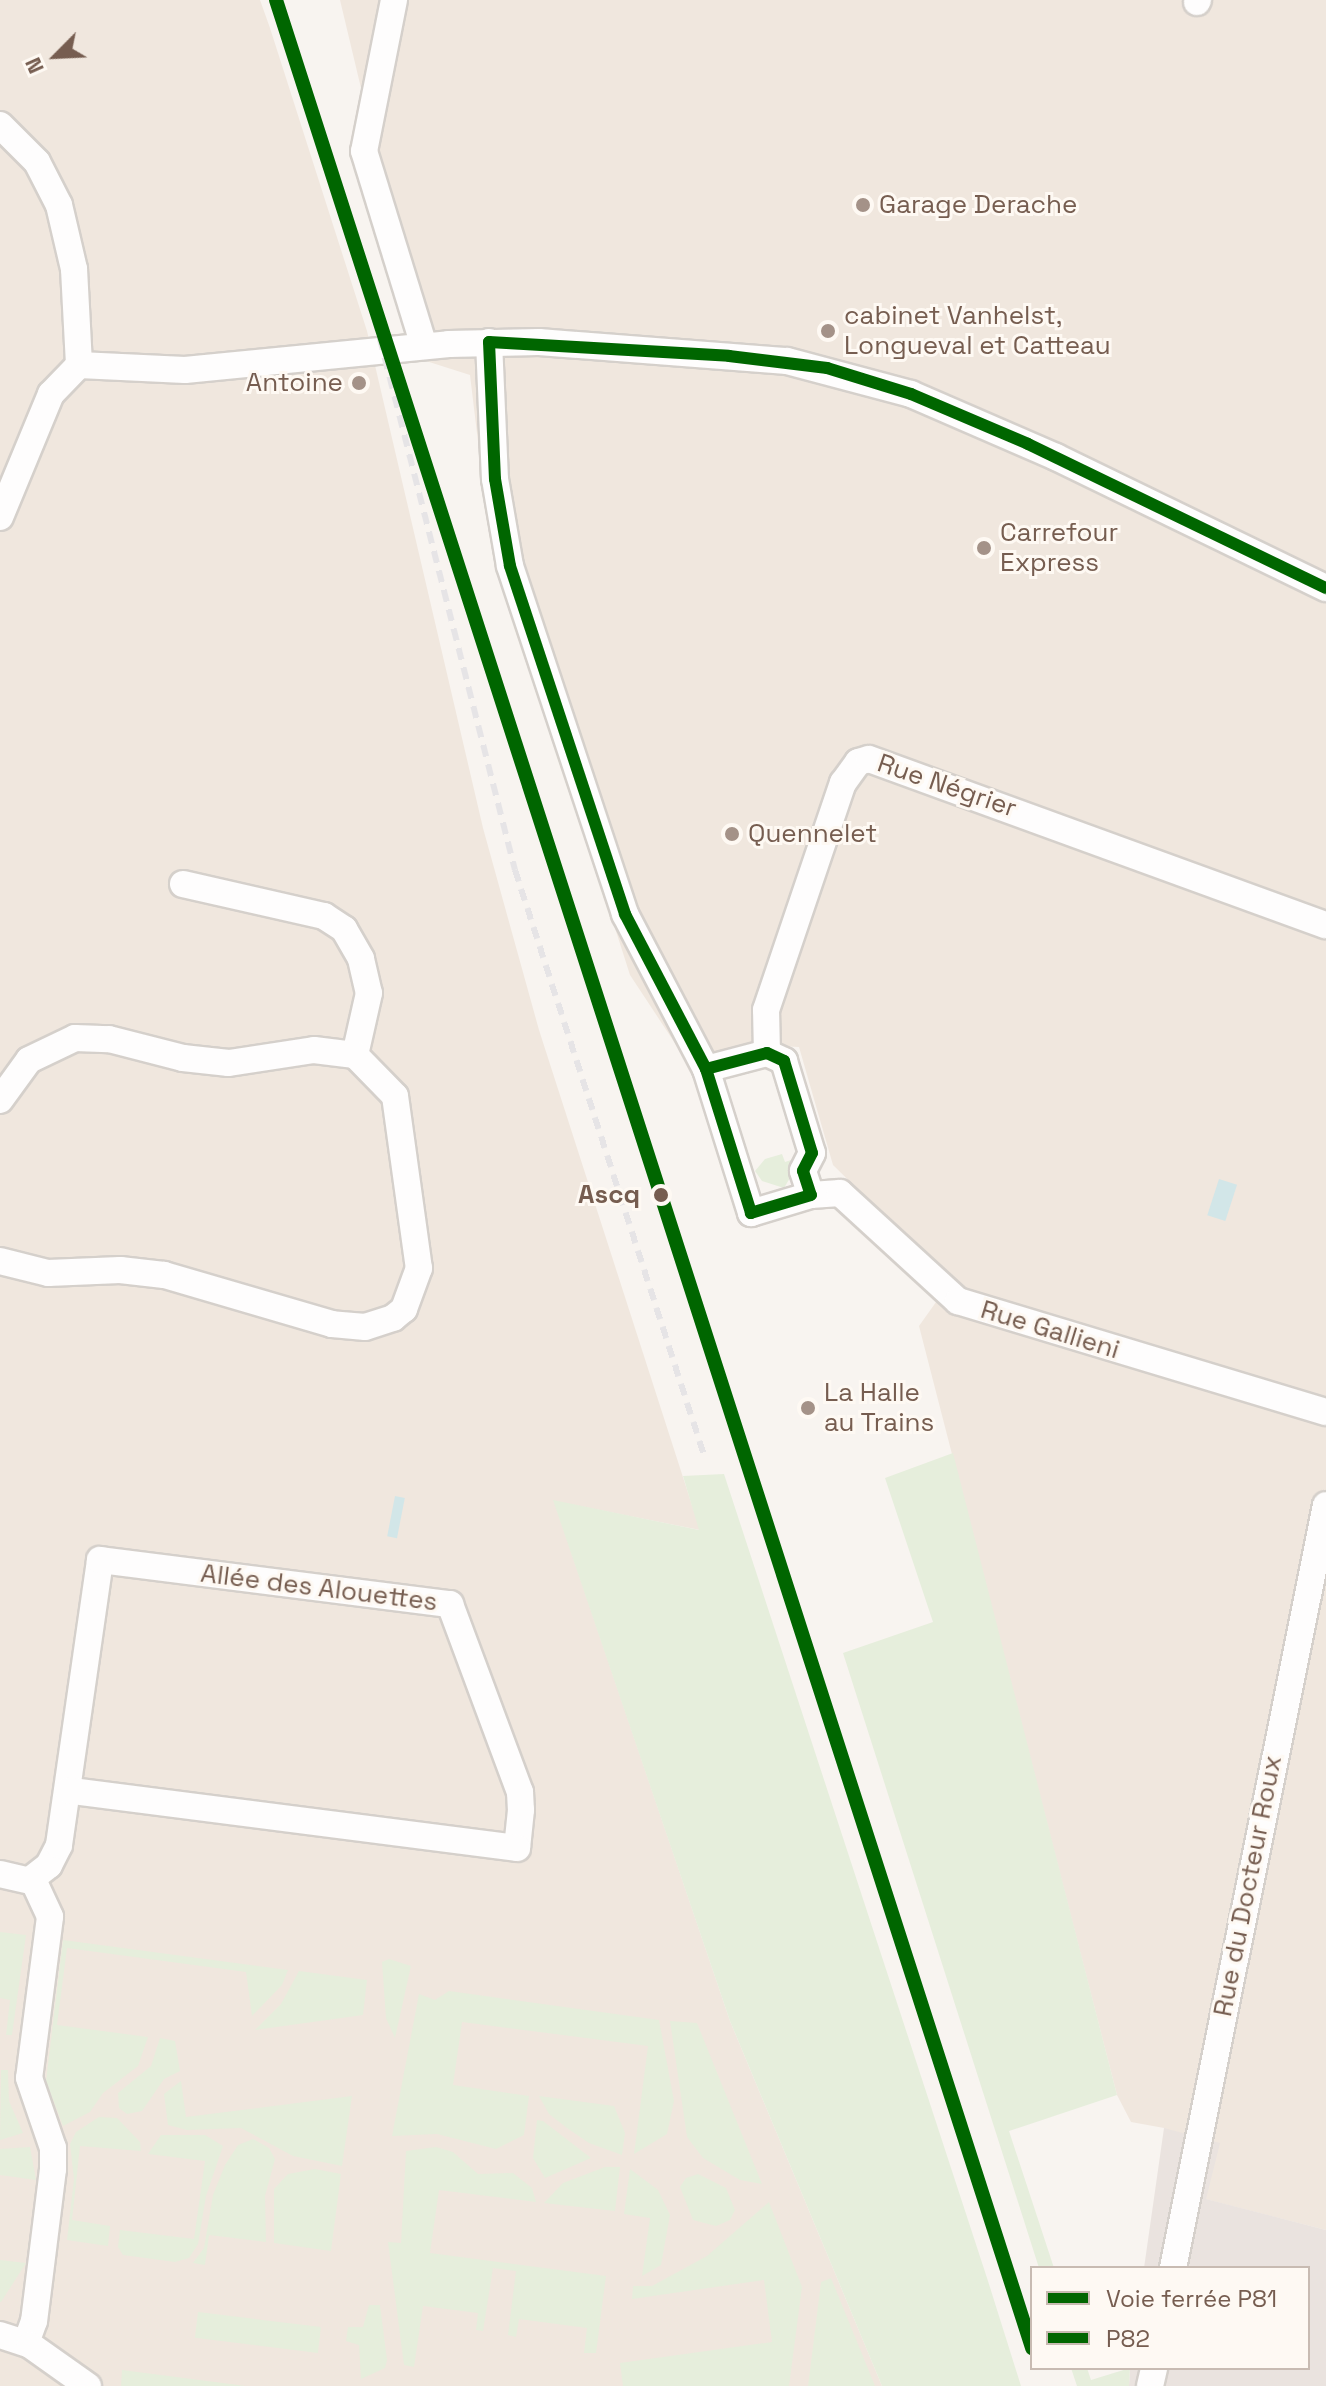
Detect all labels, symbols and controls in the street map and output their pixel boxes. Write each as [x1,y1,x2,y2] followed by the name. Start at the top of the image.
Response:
[16,16,96,96] north arrow
[18,53,50,78] text: N
[879,189,1077,221] place label: Garage Derache
[854,196,872,214] marker: Garage Derache
[844,300,1111,362] place label: cabinet Vanhelst, Longueval et Catteau
[819,322,837,340] marker: cabinet Vanhelst, Longueval et Catteau
[246,367,343,399] place label: Antoine
[350,374,368,392] marker: Antoine
[1000,517,1118,578] place label: Carrefour Express
[975,539,993,557] marker: Carrefour Express
[873,748,1021,824] street label: Rue Négrier
[748,818,877,850] place label: Quennelet
[723,825,741,843] marker: Quennelet
[578,1179,640,1211] place label: Ascq
[647,1181,675,1209] marker: Ascq
[977,1294,1123,1366] street label: Rue Gallieni
[824,1377,935,1438] place label: La Halle au Trains
[799,1399,817,1417] marker: La Halle au Trains
[199,1558,439,1618] street label: Allée des Alouettes
[1207,1753,1289,2019] street label: Rue du Docteur Roux
[1030,2266,1310,2370] legend
[1106,2283,1277,2314] text: Voie ferrée P81
[1106,2323,1150,2354] text: P82

